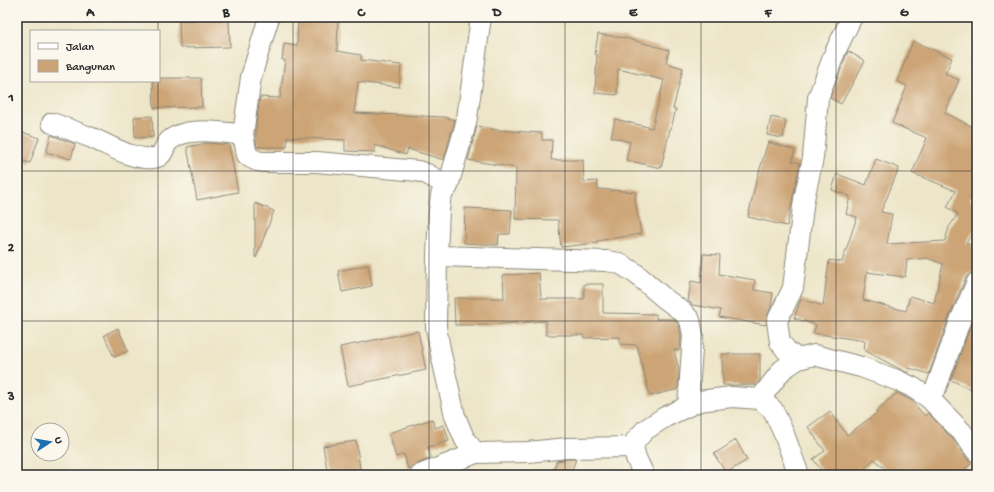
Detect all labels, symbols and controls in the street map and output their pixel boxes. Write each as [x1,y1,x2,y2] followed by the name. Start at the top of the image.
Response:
[85,6,95,21] text: A
[222,6,231,21] text: B
[356,6,366,21] text: C
[492,6,502,21] text: D
[629,6,638,21] text: E
[764,6,773,21] text: F
[900,6,909,21] text: G
[30,30,160,82] legend
[66,41,94,55] text: Jalan
[65,61,115,75] text: Bangunan
[7,91,14,106] text: 1
[8,241,15,256] text: 2
[7,390,15,405] text: 3
[30,422,70,462] north arrow
[51,436,64,445] text: U

